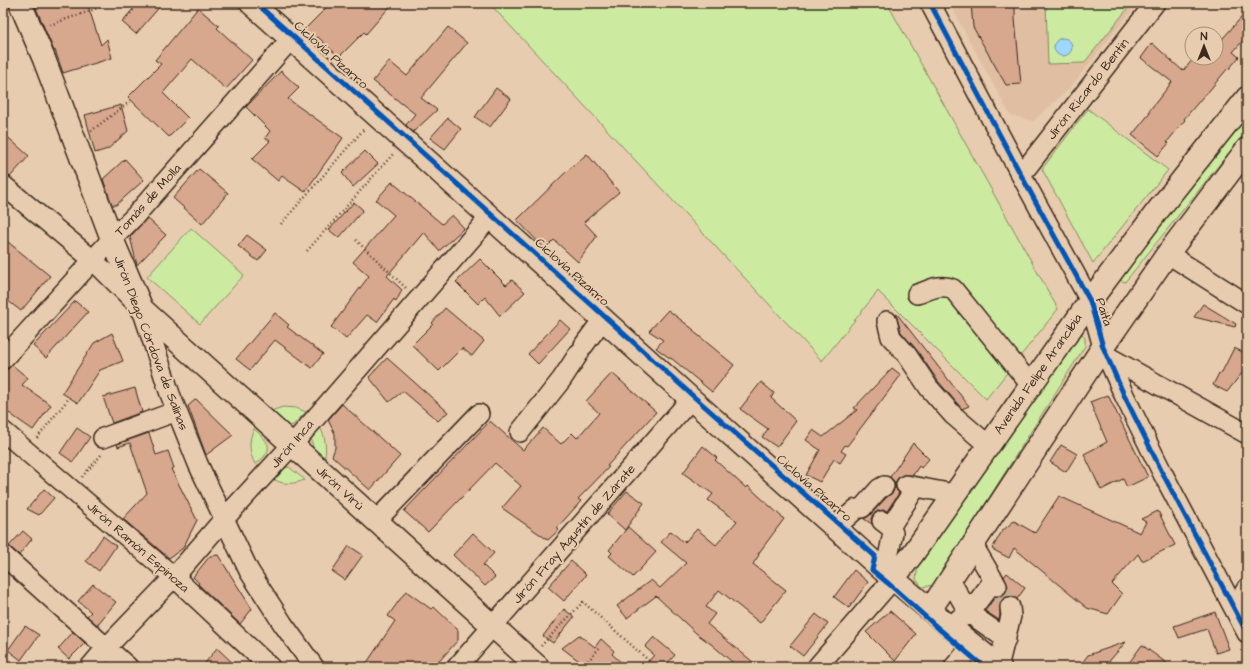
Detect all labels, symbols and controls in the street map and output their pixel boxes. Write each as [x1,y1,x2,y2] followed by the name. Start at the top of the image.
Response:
[290,17,373,94] street label: Ciclovía Pizarro
[1184,26,1224,66] north arrow
[1201,29,1208,44] text: N
[1043,34,1134,143] street label: Jirón Ricardo Bentin
[111,160,186,240] street label: Tomás de Molla
[531,234,614,311] street label: Ciclovía Pizarro
[108,253,193,434] street label: Jirón Diego Córdova de Salinas
[1091,296,1117,329] street label: Paita
[990,310,1087,438] street label: Avenida Felipe Arancibia
[266,416,318,472] street label: Jirón Inca
[773,450,856,526] street label: Ciclovía Pizarro
[508,461,640,608] street label: Jirón Fray Agustín de Zárate
[312,462,368,515] street label: Jirón Virú
[83,497,193,597] street label: Jirón Ramón Espinoza

